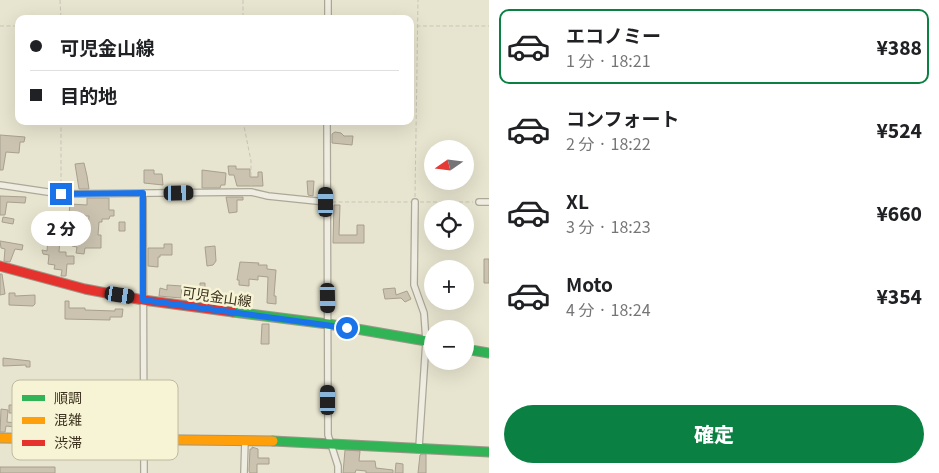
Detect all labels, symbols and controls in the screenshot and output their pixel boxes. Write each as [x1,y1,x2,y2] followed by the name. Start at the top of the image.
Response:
[566,21,661,48] text: エコノミー
[506,24,551,69] icon: car
[60,33,155,60] text: 可児金山線
[876,33,922,60] text: ¥388
[566,48,651,72] text: 1 分 · 18:21
[60,81,117,108] text: 目的地
[566,104,679,131] text: コンフォート
[506,107,551,152] icon: car
[876,116,922,143] text: ¥524
[566,131,651,155] text: 2 分 · 18:22
[424,140,474,190] north arrow
[424,140,474,370] map controls
[50,183,72,205] route end
[163,185,194,201] car
[318,187,333,217] car
[566,187,589,214] text: XL
[506,190,551,235] icon: car
[876,199,922,226] text: ¥660
[424,200,474,250] button: locate
[31,212,91,246] callout: 2 分
[566,214,651,238] text: 3 分 · 18:23
[46,216,76,240] text: 2 分
[424,260,474,310] button: +
[566,270,613,297] text: Moto
[506,273,551,318] icon: car
[181,281,253,311] street label: 可児金山線
[876,282,922,309] text: ¥354
[320,283,335,313] car
[104,285,135,305] car
[566,297,651,321] text: 4 分 · 18:24
[336,317,358,339] route start
[424,320,474,370] button: −
[12,380,178,460] legend
[320,385,335,415] car
[54,387,82,407] text: 順調
[504,405,924,463] button: 確定
[54,409,82,429] text: 混雑
[54,432,82,452] text: 渋滞

